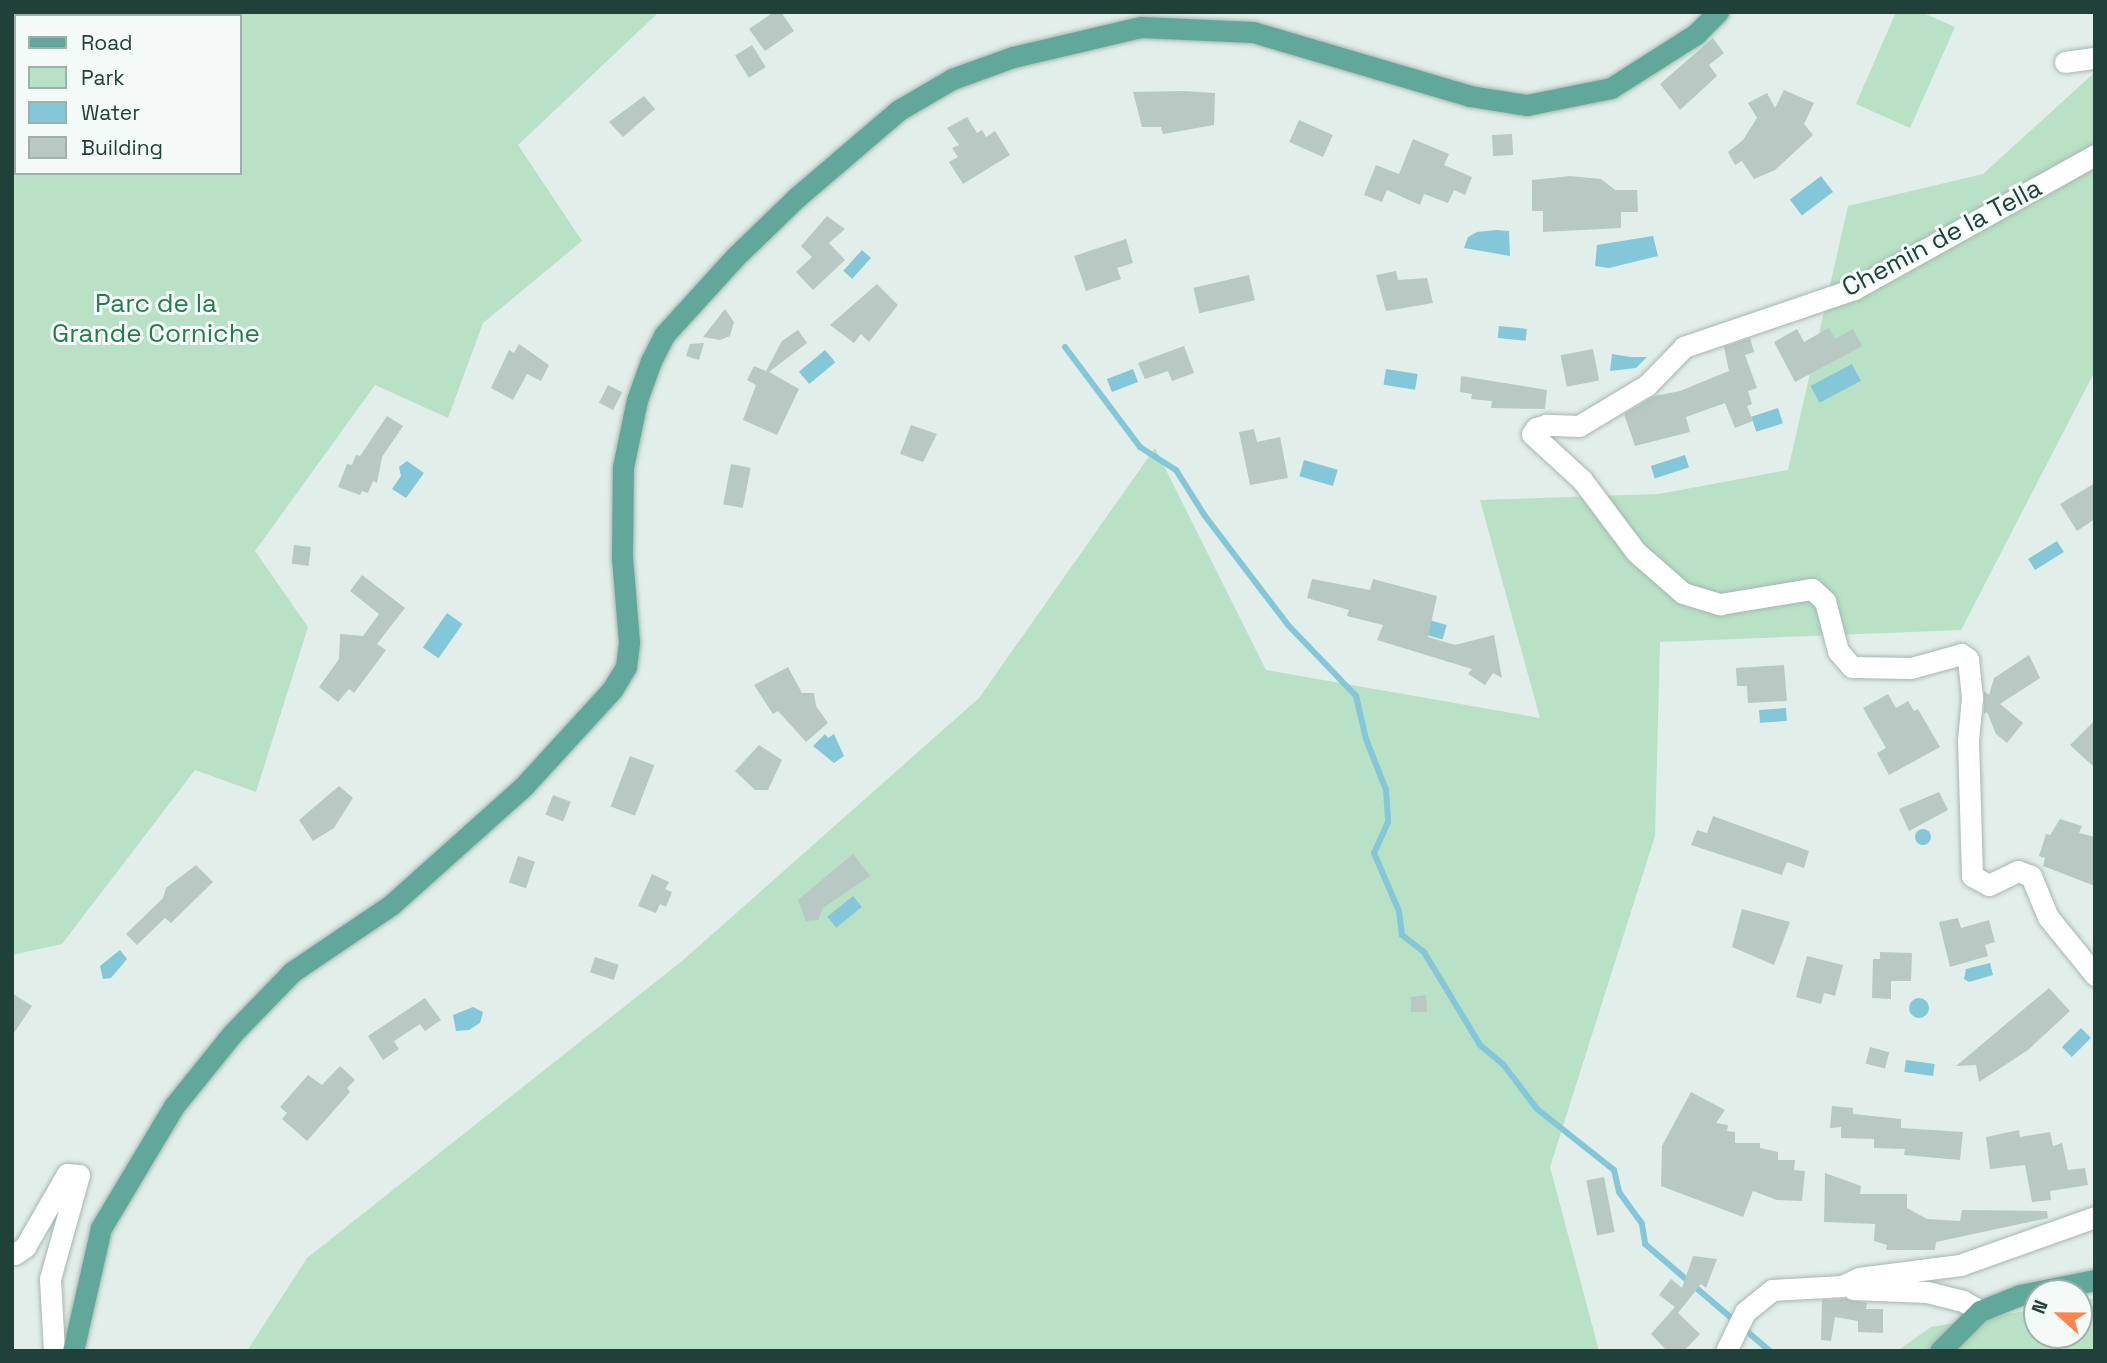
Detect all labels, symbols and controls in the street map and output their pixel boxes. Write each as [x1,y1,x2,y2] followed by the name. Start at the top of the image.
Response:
[14,14,242,175] legend
[81,29,133,56] text: Road
[81,64,125,91] text: Park
[81,99,140,126] text: Water
[81,134,163,161] text: Building
[1837,172,2047,304] street label: Chemin de la Tella
[52,288,260,350] park label: Parc de la Grande Corniche
[2023,1279,2093,1349] north arrow
[2026,1297,2054,1317] text: N

